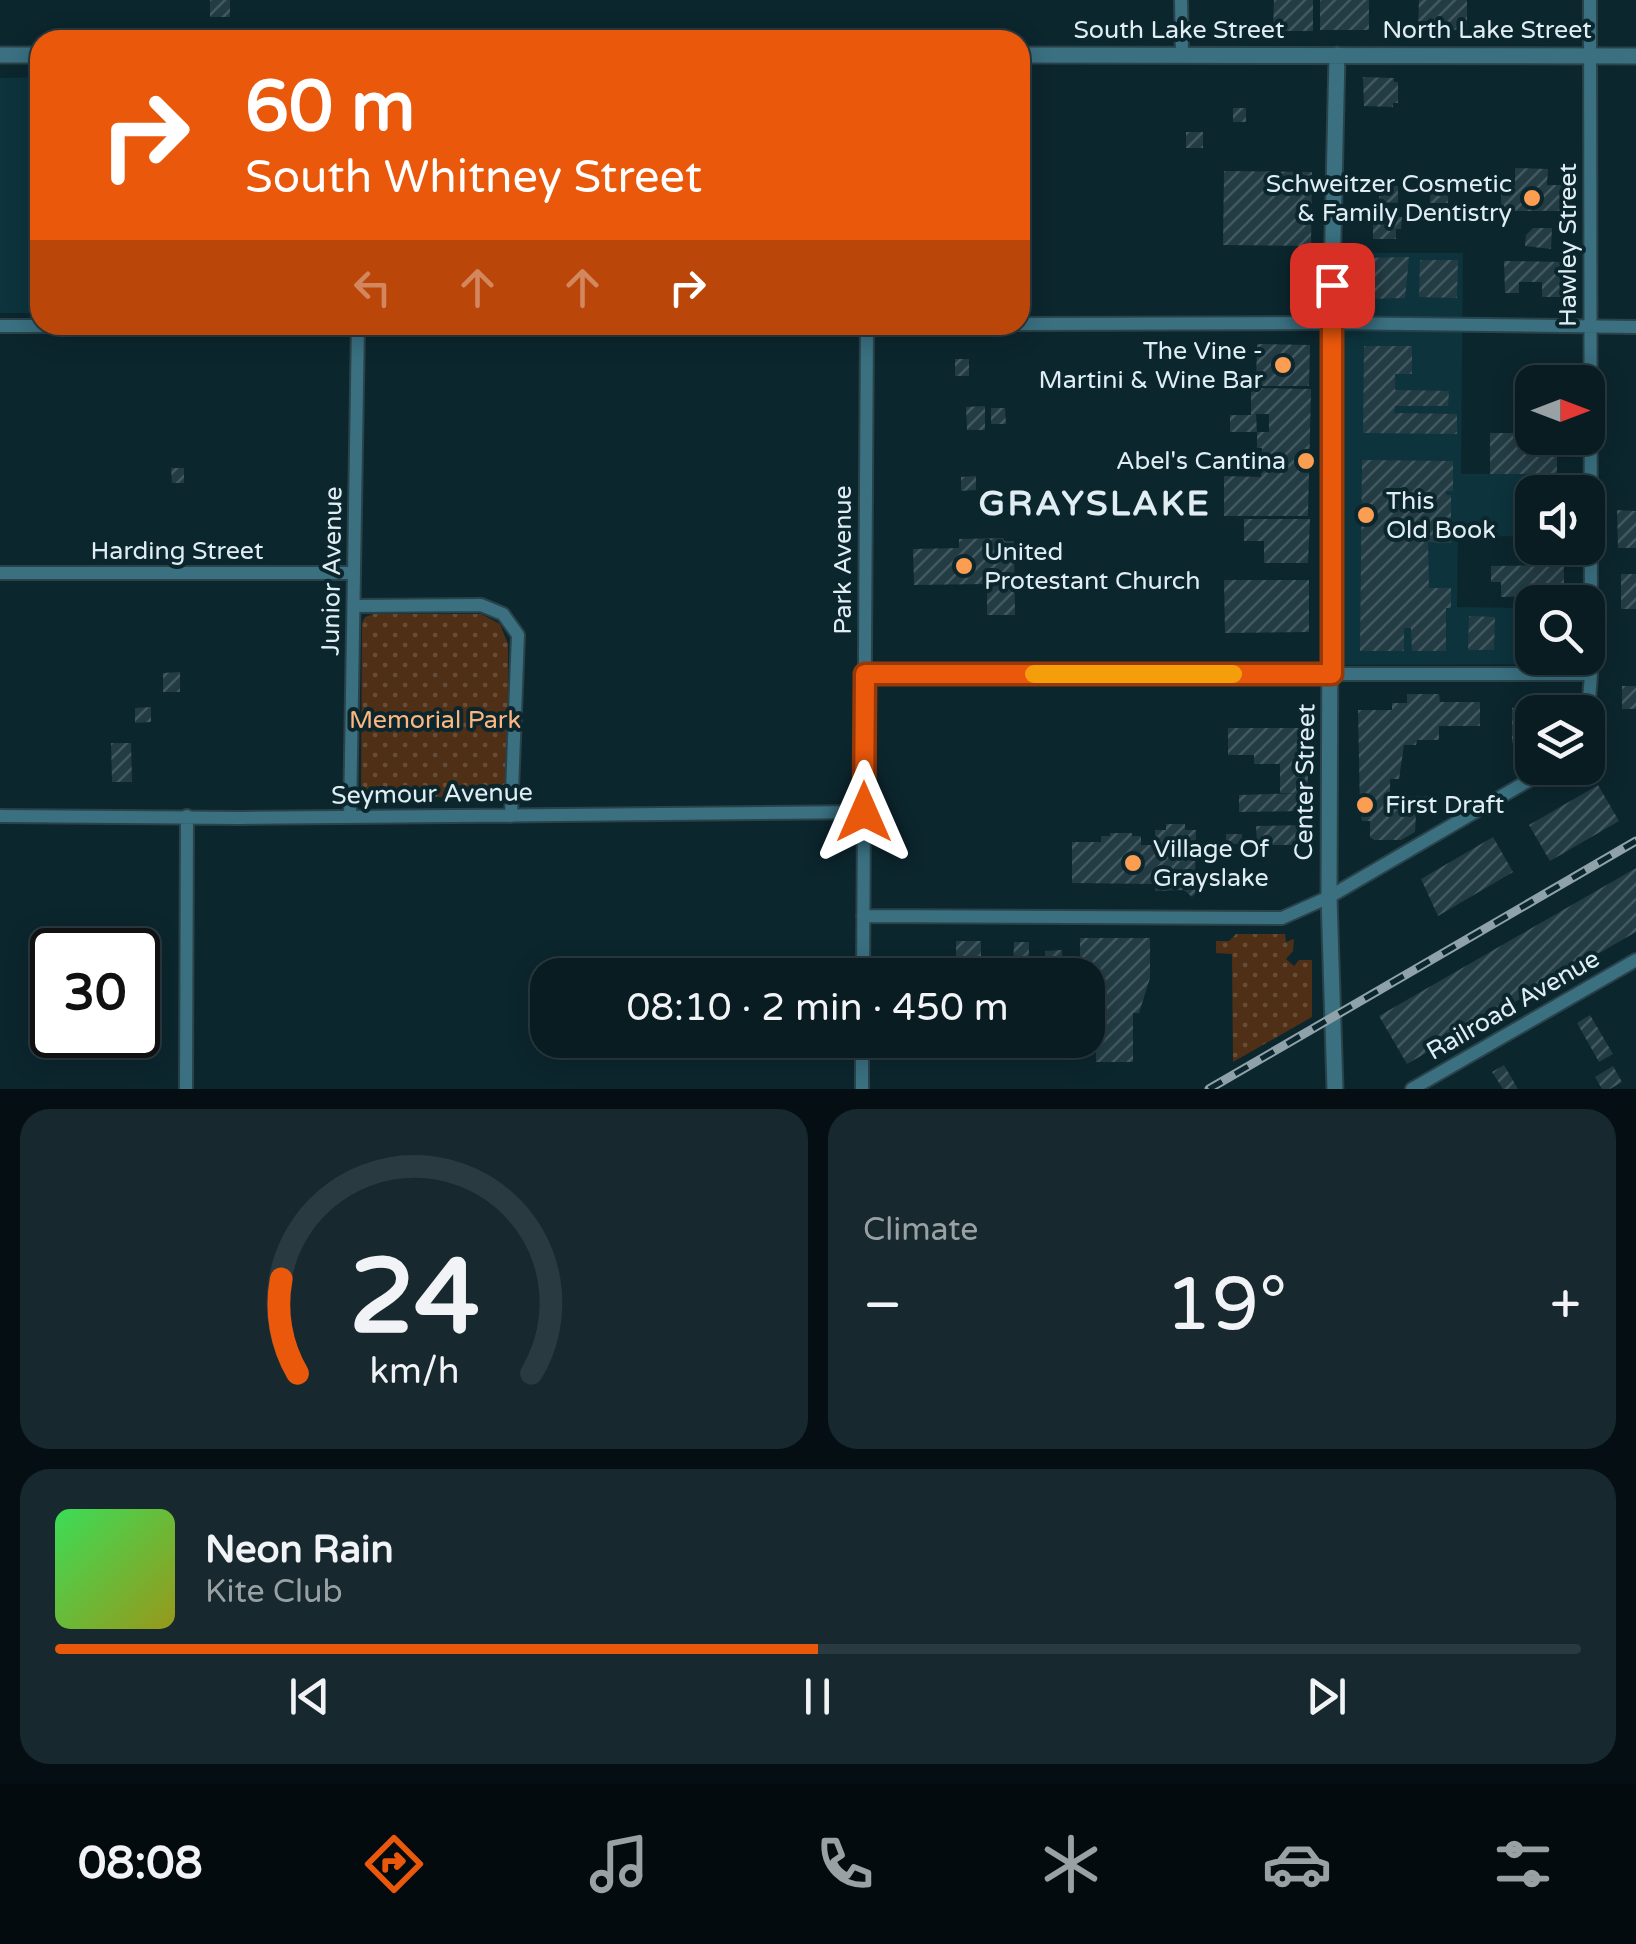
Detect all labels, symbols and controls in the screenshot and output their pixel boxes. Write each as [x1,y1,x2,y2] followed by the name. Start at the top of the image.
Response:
[1073,15,1285,45] street label: South Lake Street
[1382,15,1592,45] street label: North Lake Street
[245,66,415,150] text: 60 m
[80,70,210,200] icon: right
[245,151,702,205] text: South Whitney Street
[1553,162,1583,327] street label: Hawley Street
[1266,169,1512,228] place label: Schweitzer Cosmetic & Family Dentistry
[1521,187,1543,209] marker: Schweitzer Cosmetic & Family Dentistry
[1290,243,1375,328] pin
[1305,258,1360,313] icon: arrive
[345,260,400,315] icon: left
[450,260,505,315] icon: ahead
[555,260,610,315] icon: ahead
[660,260,715,315] icon: right
[1039,336,1263,395] place label: The Vine - Martini & Wine Bar
[1272,354,1294,376] marker: The Vine - Martini & Wine Bar
[1515,365,1605,455] north arrow
[1515,365,1605,785] map controls
[1116,446,1286,476] place label: Abel's Cantina
[1295,450,1317,472] marker: Abel's Cantina
[1515,475,1605,565] button: sound
[979,483,1211,525] district label: GRAYSLAKE
[828,485,858,635] street label: Park Avenue
[316,486,348,656] street label: Junior Avenue
[1386,486,1496,545] place label: This Old Book
[1355,504,1377,526] marker: This Old Book
[90,536,264,566] street label: Harding Street
[984,537,1200,596] place label: United Protestant Church
[953,555,975,577] marker: United Protestant Church
[1515,585,1605,675] button: search
[1515,695,1605,785] button: layers
[1289,703,1321,861] street label: Center Street
[349,705,521,735] park label: Memorial Park
[812,760,916,864] position arrow
[331,777,533,811] street label: Seymour Avenue
[1385,790,1505,820] place label: First Draft
[1354,794,1376,816] marker: First Draft
[1153,834,1270,893] place label: Village Of Grayslake
[1122,852,1144,874] marker: Village Of Grayslake
[30,928,160,1058] speed limit sign: 30
[1421,943,1605,1067] street label: Railroad Avenue
[626,985,1009,1031] text: 08:10 · 2 min · 450 m
[863,1211,978,1249] text: Climate
[349,1236,479,1361] text: 24
[1165,1260,1287,1350] text: 19°
[863,1273,902,1339] text: −
[1550,1273,1581,1339] text: +
[369,1350,459,1393] text: km/h
[205,1527,394,1573] text: Neon Rain
[205,1573,343,1611] text: Kite Club
[282,1669,337,1724] icon: previous
[790,1669,845,1724] icon: pause
[1299,1669,1354,1724] icon: next
[359,1829,429,1899] icon: directions
[584,1829,654,1899] icon: music
[810,1829,880,1899] icon: phone
[1036,1829,1106,1899] icon: climate
[1262,1829,1332,1899] icon: car
[1488,1829,1558,1899] icon: filters
[78,1837,203,1891] text: 08:08

